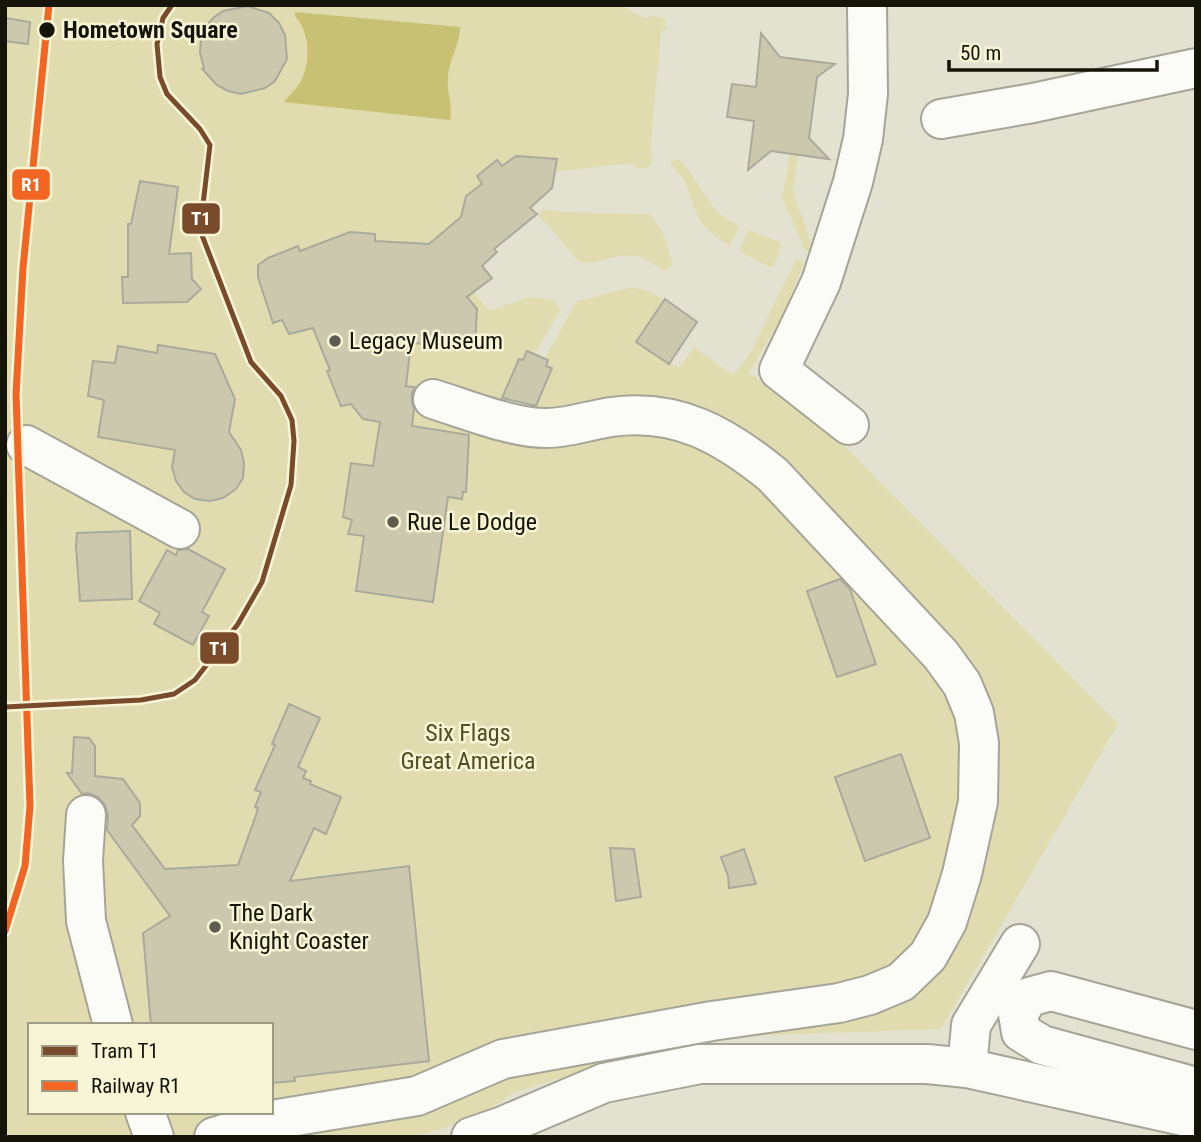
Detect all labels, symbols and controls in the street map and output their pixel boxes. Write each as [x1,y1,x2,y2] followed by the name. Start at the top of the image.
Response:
[63,16,238,44] place label: Hometown Square
[37,20,57,40] marker: Hometown Square
[949,28,1157,72] scale bar
[960,41,1001,65] text: 50 m
[11,168,51,201] line badge: R1
[21,173,41,196] text: R1
[181,202,221,235] line badge: T1
[191,207,211,230] text: T1
[349,327,503,355] place label: Legacy Museum
[327,333,343,349] marker: Legacy Museum
[407,508,537,536] place label: Rue Le Dodge
[385,514,401,530] marker: Rue Le Dodge
[199,631,240,665] line badge: T1
[209,637,229,660] text: T1
[400,719,536,775] park label: Six Flags Great America
[229,899,369,955] place label: The Dark Knight Coaster
[207,919,223,935] marker: The Dark Knight Coaster
[28,1023,273,1114] legend
[91,1039,159,1063] text: Tram T1
[91,1074,180,1098] text: Railway R1

